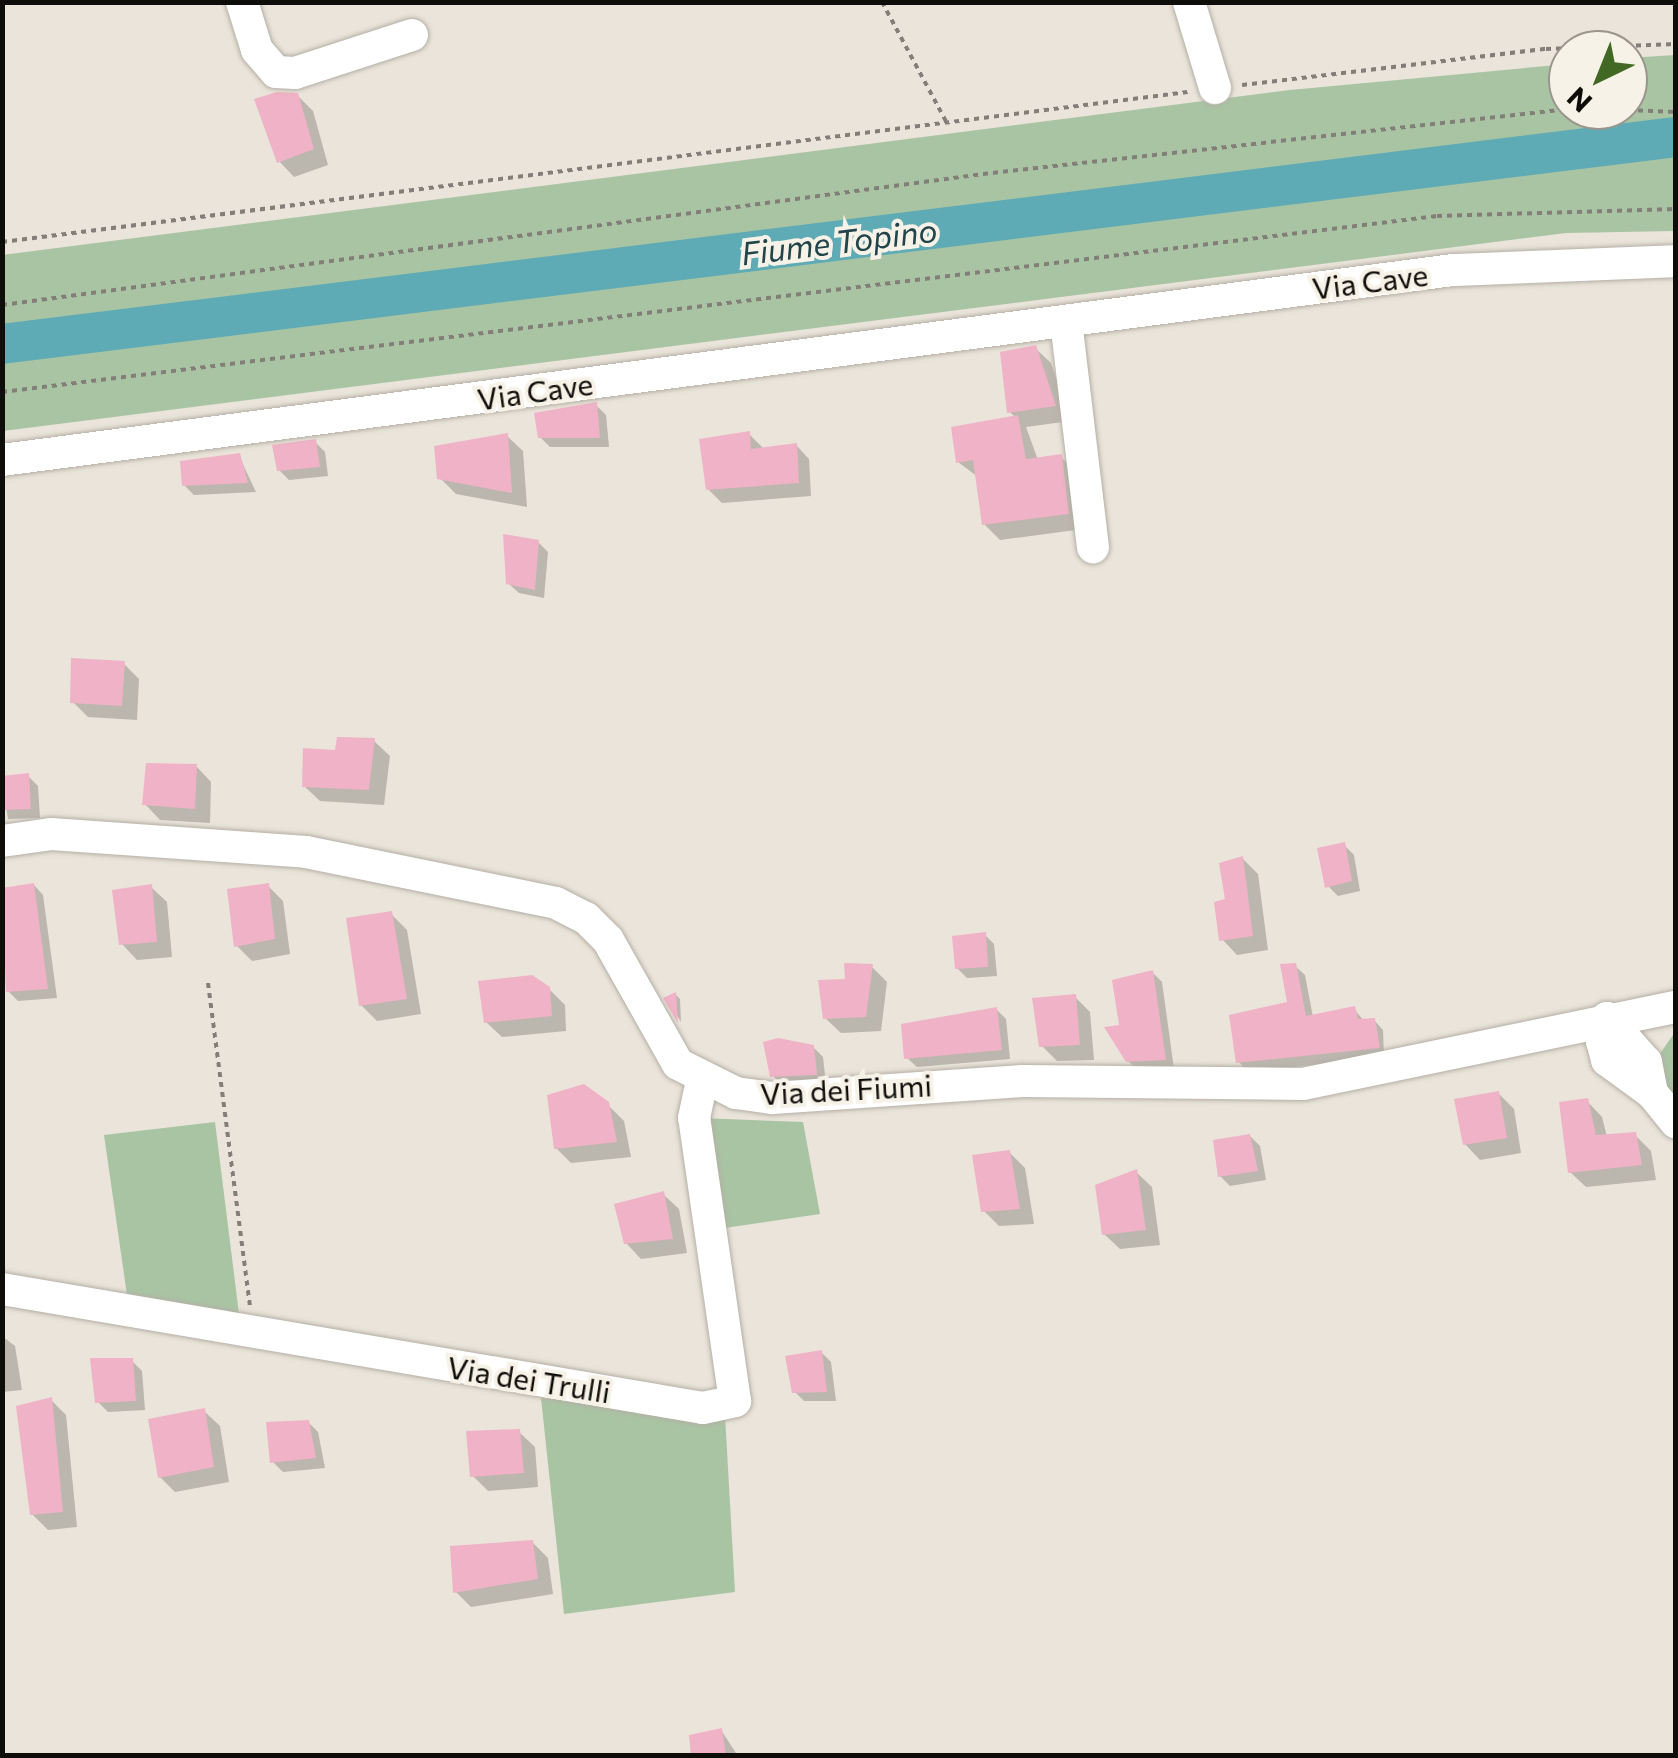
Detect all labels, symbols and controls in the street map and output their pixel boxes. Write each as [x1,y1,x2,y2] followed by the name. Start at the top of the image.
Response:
[1548,30,1648,130] north arrow
[1560,81,1598,120] text: N
[739,210,939,272] water label: Fiume Topino
[1310,256,1430,306] street label: Via Cave
[475,365,595,417] street label: Via Cave
[759,1067,933,1111] street label: Via dei Fiumi
[445,1348,613,1410] street label: Via dei Trulli

